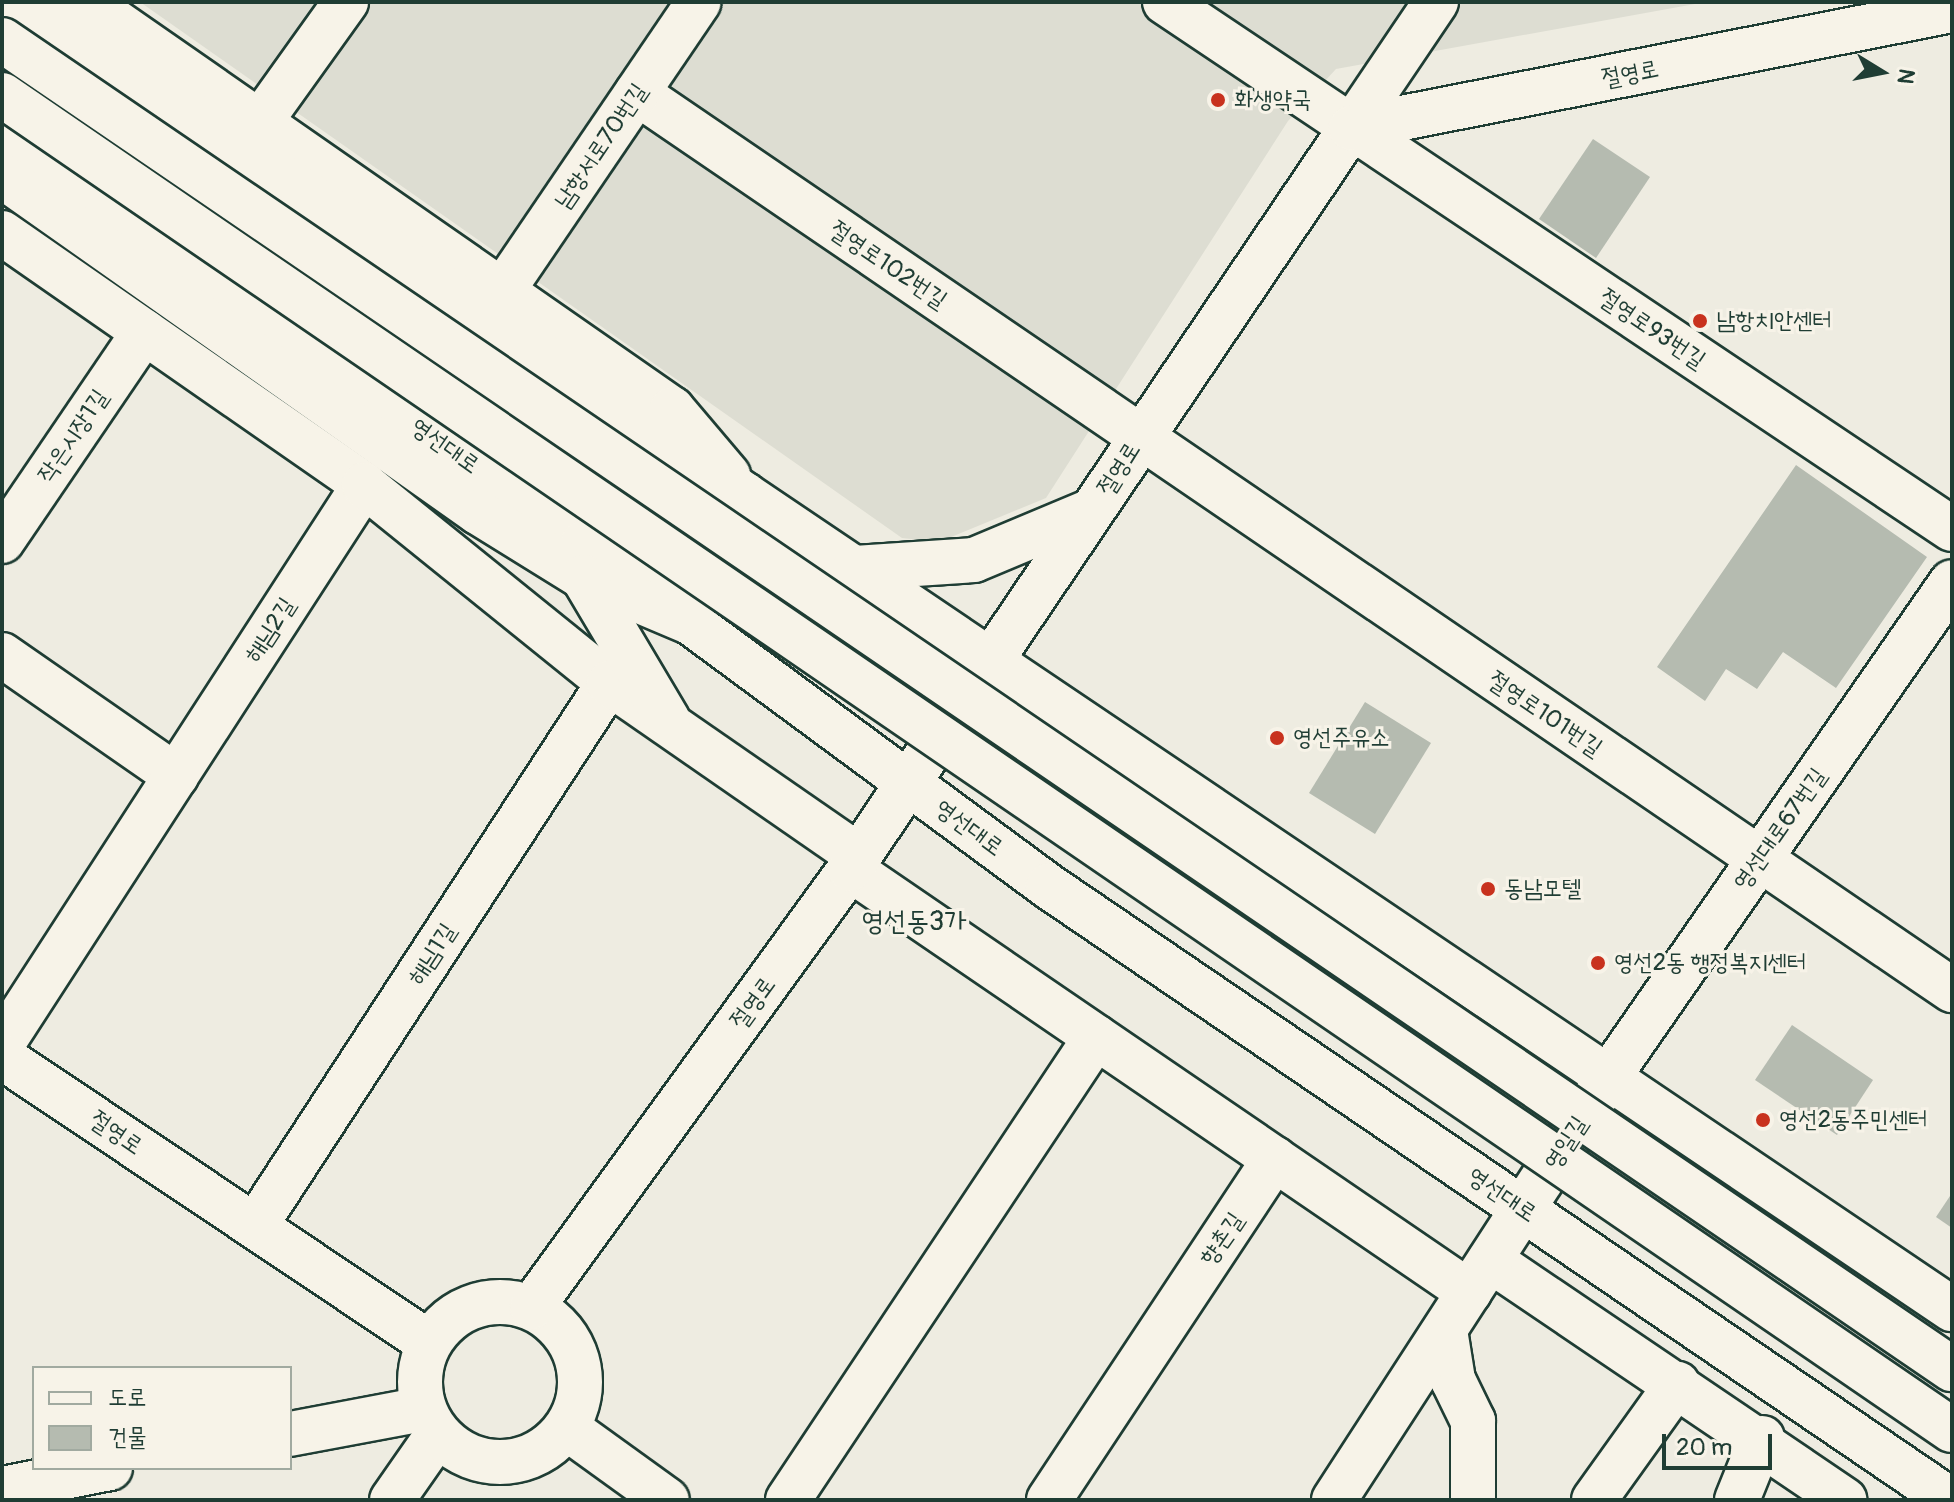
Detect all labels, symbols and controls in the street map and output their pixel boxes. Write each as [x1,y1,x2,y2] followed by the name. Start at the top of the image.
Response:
[1842,32,1922,112] north arrow
[1599,54,1661,94] street label: 절영로
[1891,66,1921,86] text: N
[549,78,653,214] street label: 남항서로70번길
[1234,86,1311,114] place label: 화생약국
[1209,91,1227,109] marker: 화생약국
[824,215,952,315] street label: 절영로102번길
[1593,283,1711,375] street label: 절영로93번길
[1716,307,1832,335] place label: 남항치안센터
[1691,312,1709,330] marker: 남항치안센터
[31,384,115,488] street label: 작은시장1길
[405,412,485,480] street label: 영선대로
[1091,437,1147,501] street label: 절영로
[238,592,302,668] street label: 해님2길
[1482,665,1608,763] street label: 절영로101번길
[1293,724,1390,752] place label: 영선주유소
[1268,729,1286,747] marker: 영선주유소
[1727,762,1833,896] street label: 영선대로67번길
[929,794,1009,862] street label: 영선대로
[1504,875,1581,903] place label: 동남모텔
[1479,880,1497,898] marker: 동남모텔
[861,905,967,939] district label: 영선동3가
[402,918,462,990] street label: 해님1길
[1614,949,1806,977] place label: 영선2동 행정복지센터
[1589,954,1607,972] marker: 영선2동 행정복지센터
[724,971,782,1035] street label: 절영로
[84,1105,148,1161] street label: 절영로
[1779,1106,1928,1134] place label: 영선2동주민센터
[1538,1111,1594,1175] street label: 영일길
[1754,1111,1772,1129] marker: 영선2동주민센터
[1462,1161,1542,1229] street label: 영선대로
[1194,1207,1250,1271] street label: 향촌길
[32,1366,292,1470] legend
[108,1383,147,1412] text: 도로
[1666,1418,1776,1468] scale bar
[108,1423,147,1452] text: 건물
[1676,1433,1732,1462] text: 20 m

